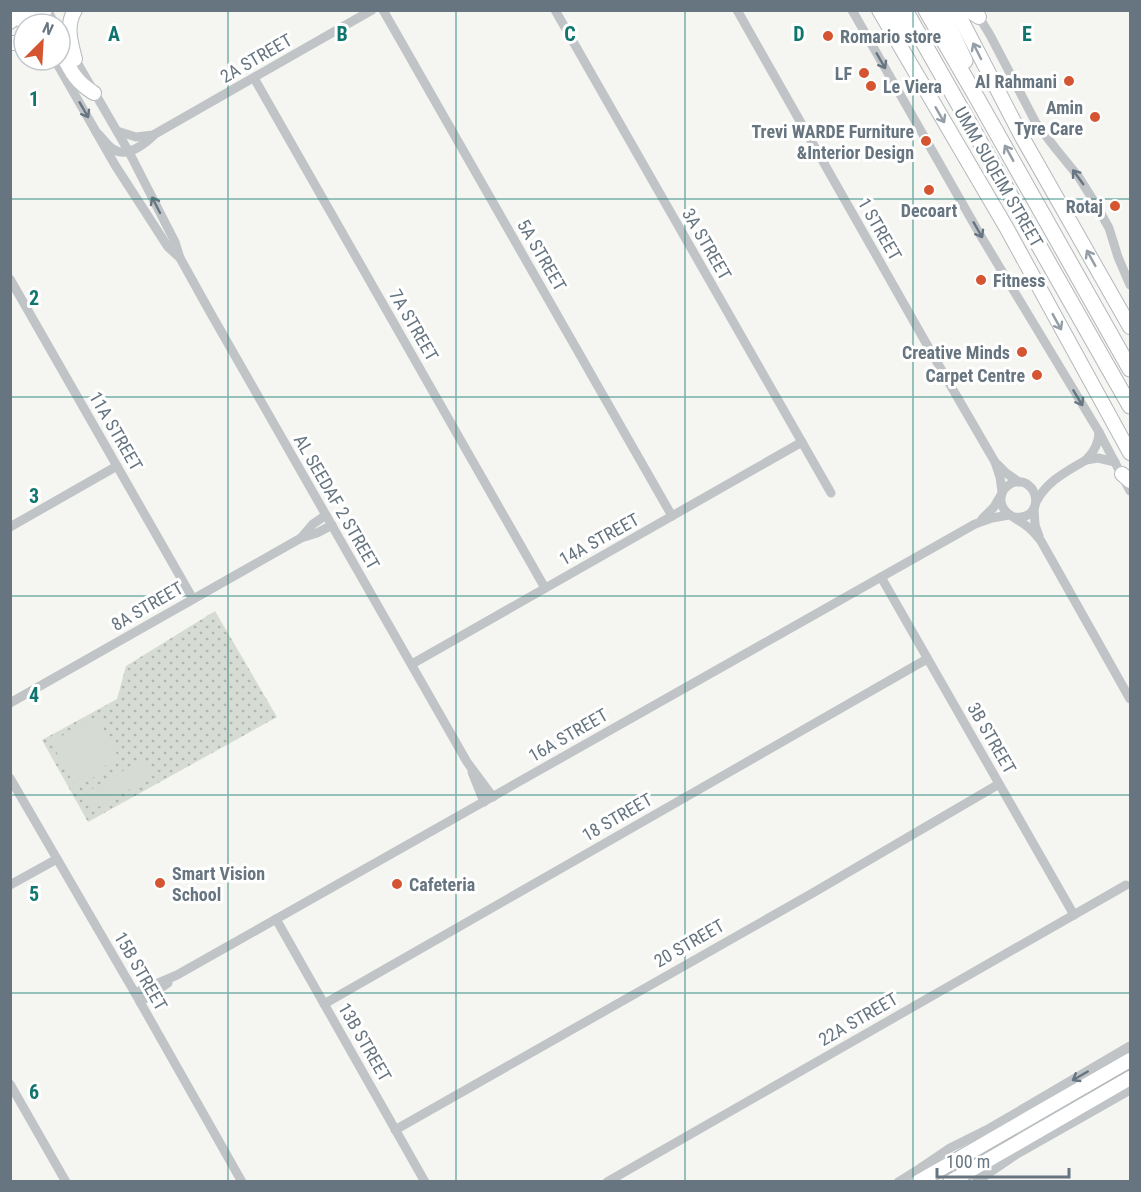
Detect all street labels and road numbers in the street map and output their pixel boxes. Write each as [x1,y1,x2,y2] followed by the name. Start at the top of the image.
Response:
[217,29,295,87] street label: 2A STREET
[950,103,1048,251] street label: UMM SUQEIM STREET
[854,194,906,264] street label: 1 STREET
[678,205,736,283] street label: 3A STREET
[513,216,571,294] street label: 5A STREET
[385,286,443,364] street label: 7A STREET
[85,388,147,474] street label: 11A STREET
[290,431,384,573] street label: AL SEEDAF 2 STREET
[555,508,643,570] street label: 14A STREET
[108,577,186,635] street label: 8A STREET
[963,699,1021,777] street label: 3B STREET
[525,704,611,766] street label: 16A STREET
[578,789,656,845] street label: 18 STREET
[650,915,728,971] street label: 20 STREET
[110,928,172,1014] street label: 15B STREET
[815,988,901,1050] street label: 22A STREET
[334,999,396,1085] street label: 13B STREET

